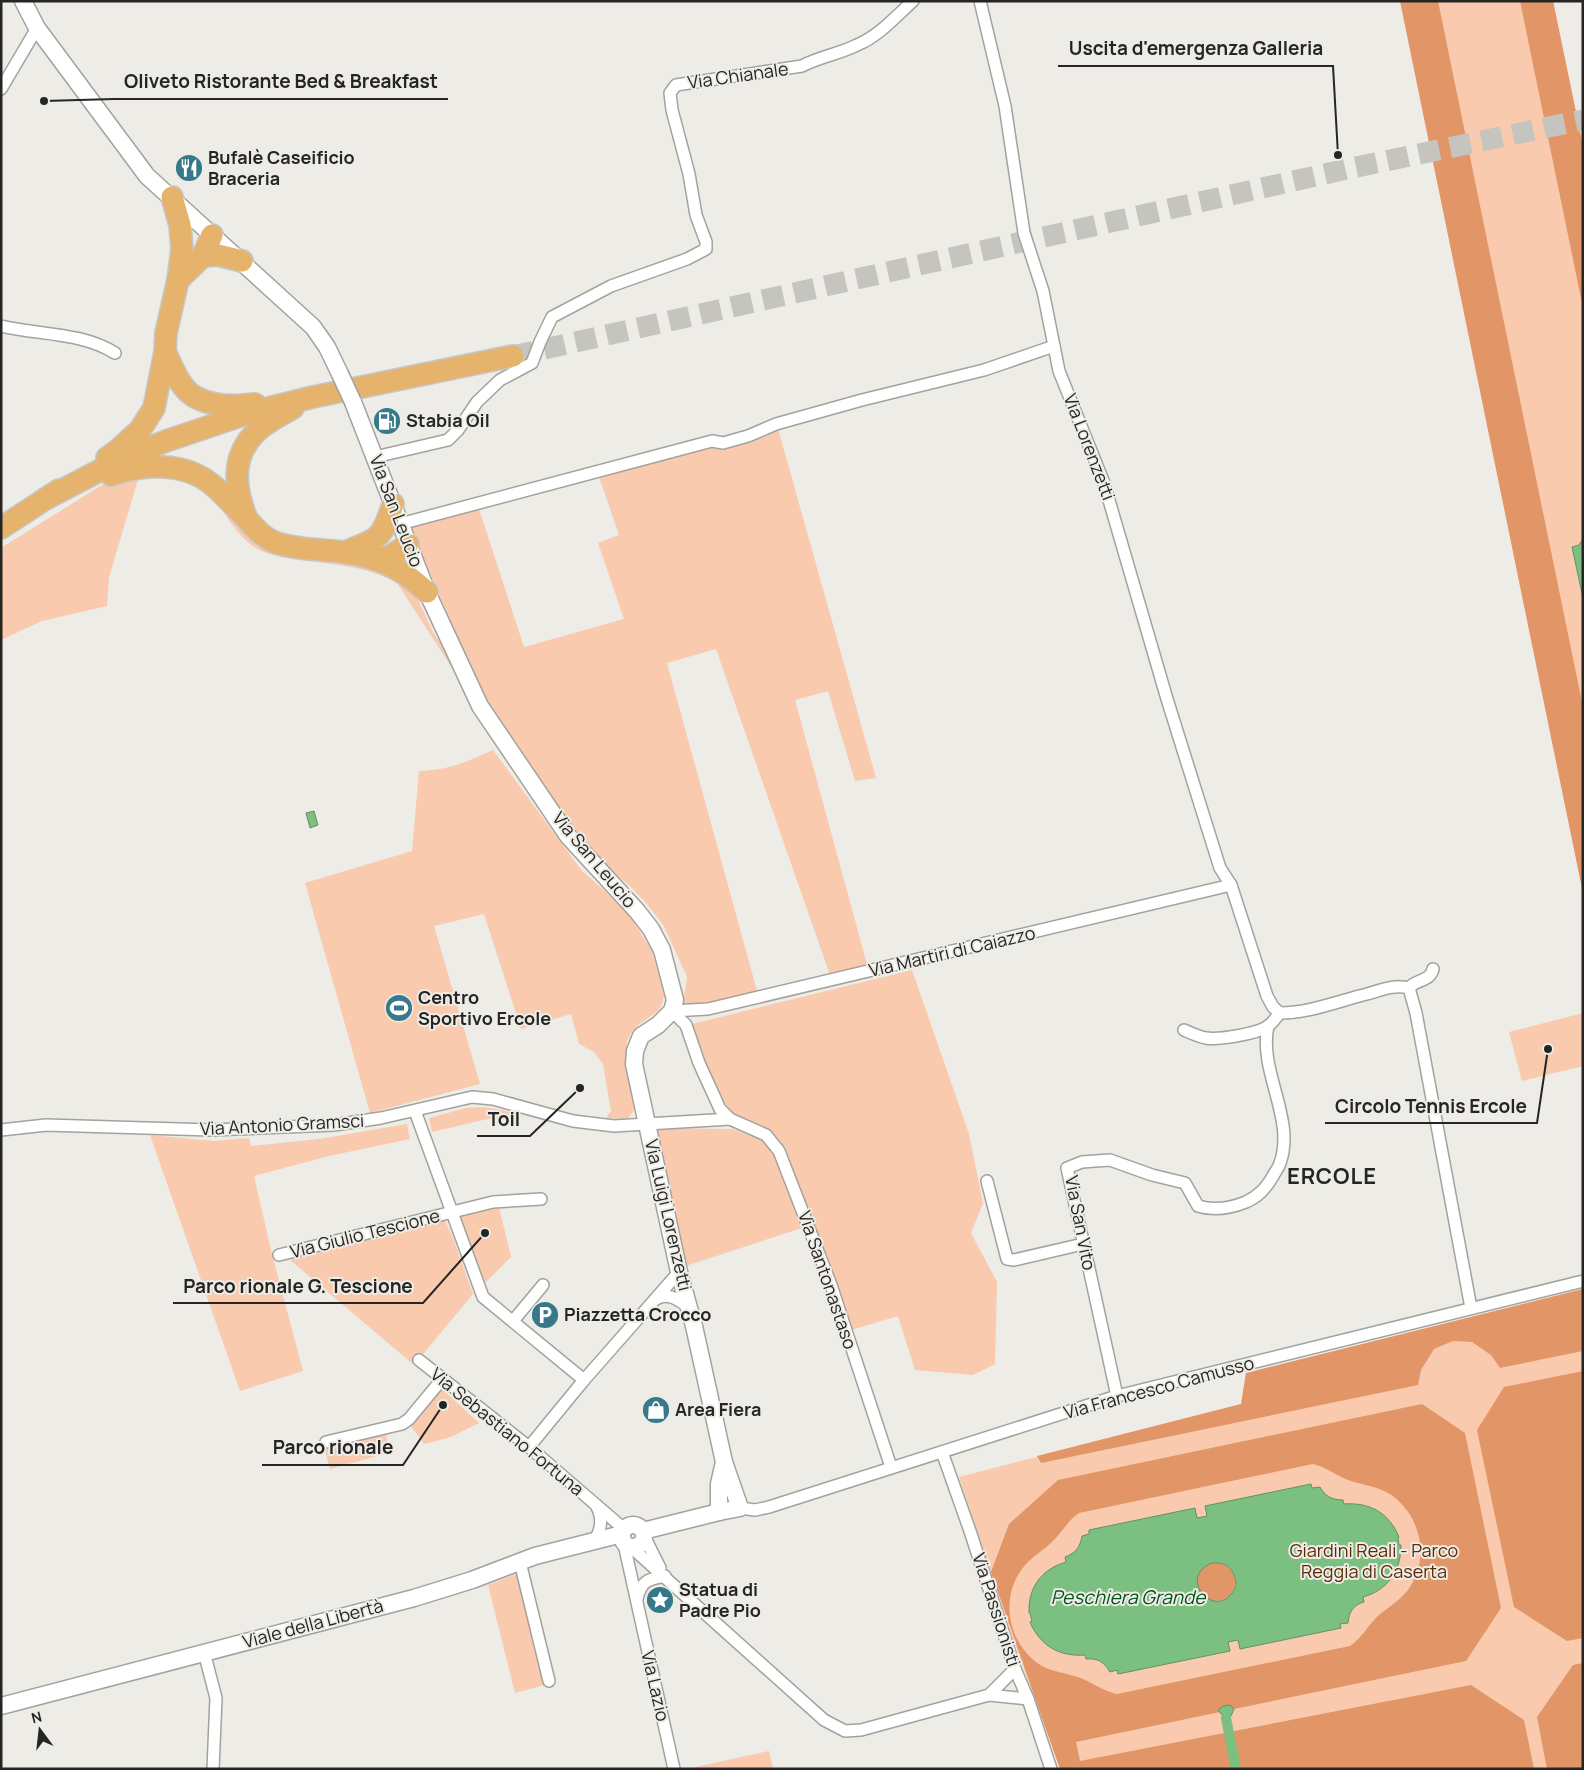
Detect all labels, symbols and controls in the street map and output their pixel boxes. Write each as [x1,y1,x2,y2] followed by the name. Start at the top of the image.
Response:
[1058,32,1333,66] callout: Uscita d'emergenza Galleria
[1069,35,1323,61] text: Uscita d'emergenza Galleria
[686,56,790,94] street label: Via Chianale
[114,65,448,99] callout: Oliveto Ristorante Bed & Breakfast
[124,68,438,94] text: Oliveto Ristorante Bed & Breakfast
[208,145,355,190] place label: Bufalè Caseificio Braceria
[174,153,204,183] restaurant icon: Bufalè Caseificio Braceria
[1059,390,1121,503] street label: Via Lorenzetti
[372,406,402,436] fuel station icon: Stabia Oil
[406,408,490,432] place label: Stabia Oil
[364,451,429,570] street label: Via San Leucio
[547,806,642,913] street label: Via San Leucio
[866,920,1037,982] street label: Via Martiri di Caiazzo
[418,985,551,1030] place label: Centro Sportivo Ercole
[384,993,414,1023] sports icon: Centro Sportivo Ercole
[1325,1089,1537,1123] callout: Circolo Tennis Ercole
[1335,1093,1527,1119] text: Circolo Tennis Ercole
[477,1102,530,1136] callout: Toil
[488,1106,520,1132] text: Toil
[199,1108,365,1140] street label: Via Antonio Gramsci
[640,1137,698,1293] street label: Via Luigi Lorenzetti
[1287,1161,1377,1191] district label: ERCOLE
[1060,1173,1102,1272] street label: Via San Vito
[287,1203,442,1263] street label: Via Giulio Tescione
[793,1207,863,1352] street label: Via Santonastaso
[173,1269,423,1303] callout: Parco rionale G. Tescione
[183,1273,413,1299] text: Parco rionale G. Tescione
[530,1300,560,1330] parking icon: Piazzetta Crocco
[564,1302,711,1326] place label: Piazzetta Crocco
[1061,1350,1257,1424] street label: Via Francesco Camusso
[426,1362,589,1501] street label: Via Sebastiano Fortuna
[641,1395,671,1425] shop icon: Area Fiera
[675,1397,761,1421] place label: Area Fiera
[262,1431,403,1465] callout: Parco rionale
[273,1434,393,1460] text: Parco rionale
[1290,1538,1458,1583] park label: Giardini Reali - Parco Reggia di Caserta
[967,1550,1027,1670] street label: Via Passionisti
[679,1577,761,1622] place label: Statua di Padre Pio
[1051,1584,1207,1610] water label: Peschiera Grande
[645,1585,675,1615] place icon: Statua di Padre Pio
[240,1593,386,1653] street label: Viale della Libertà
[636,1648,676,1723] street label: Via Lazio
[15,1705,65,1755] north arrow
[29,1706,44,1727] text: N

